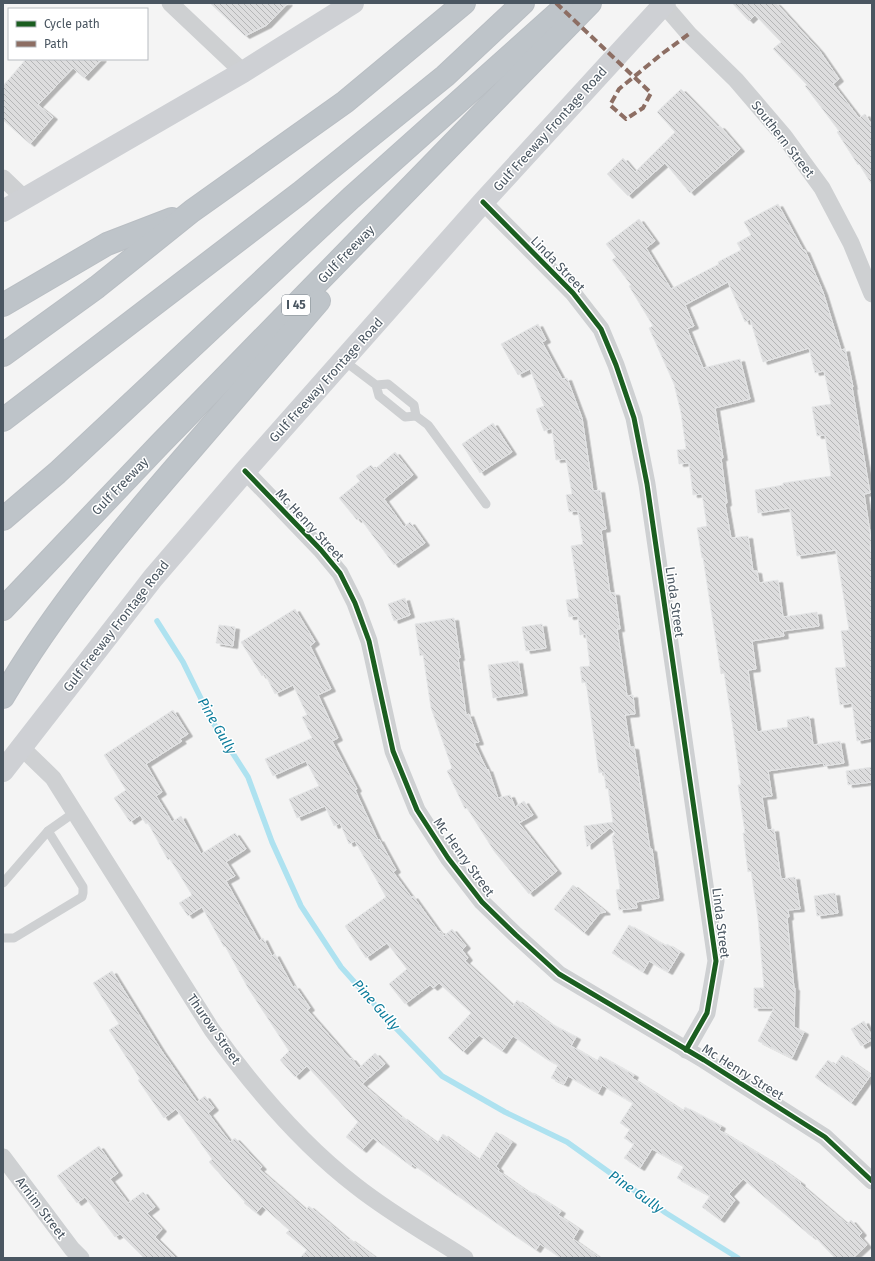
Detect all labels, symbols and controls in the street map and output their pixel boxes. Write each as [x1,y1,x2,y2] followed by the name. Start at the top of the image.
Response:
[8,8,148,60] legend
[44,17,100,31] text: Cycle path
[44,37,68,51] text: Path
[490,64,610,194] street label: Gulf Freeway Frontage Road
[748,98,818,180] street label: Southern Street
[315,222,378,286] street label: Gulf Freeway
[528,233,588,295] street label: Linda Street
[282,295,310,315] road number: I 45
[266,315,386,445] street label: Gulf Freeway Frontage Road
[89,454,152,518] street label: Gulf Freeway
[273,486,348,565] street label: Mc Henry Street
[60,557,172,695] street label: Gulf Freeway Frontage Road
[663,566,687,639] street label: Linda Street
[194,695,241,758] water label: Pine Gully
[430,815,498,899] street label: Mc Henry Street
[709,887,733,960] street label: Linda Street
[349,976,404,1035] water label: Pine Gully
[184,991,244,1067] street label: Thurow Street
[699,1041,787,1103] street label: Mc Henry Street
[606,1167,667,1218] water label: Pine Gully
[13,1174,69,1242] street label: Arnim Street

